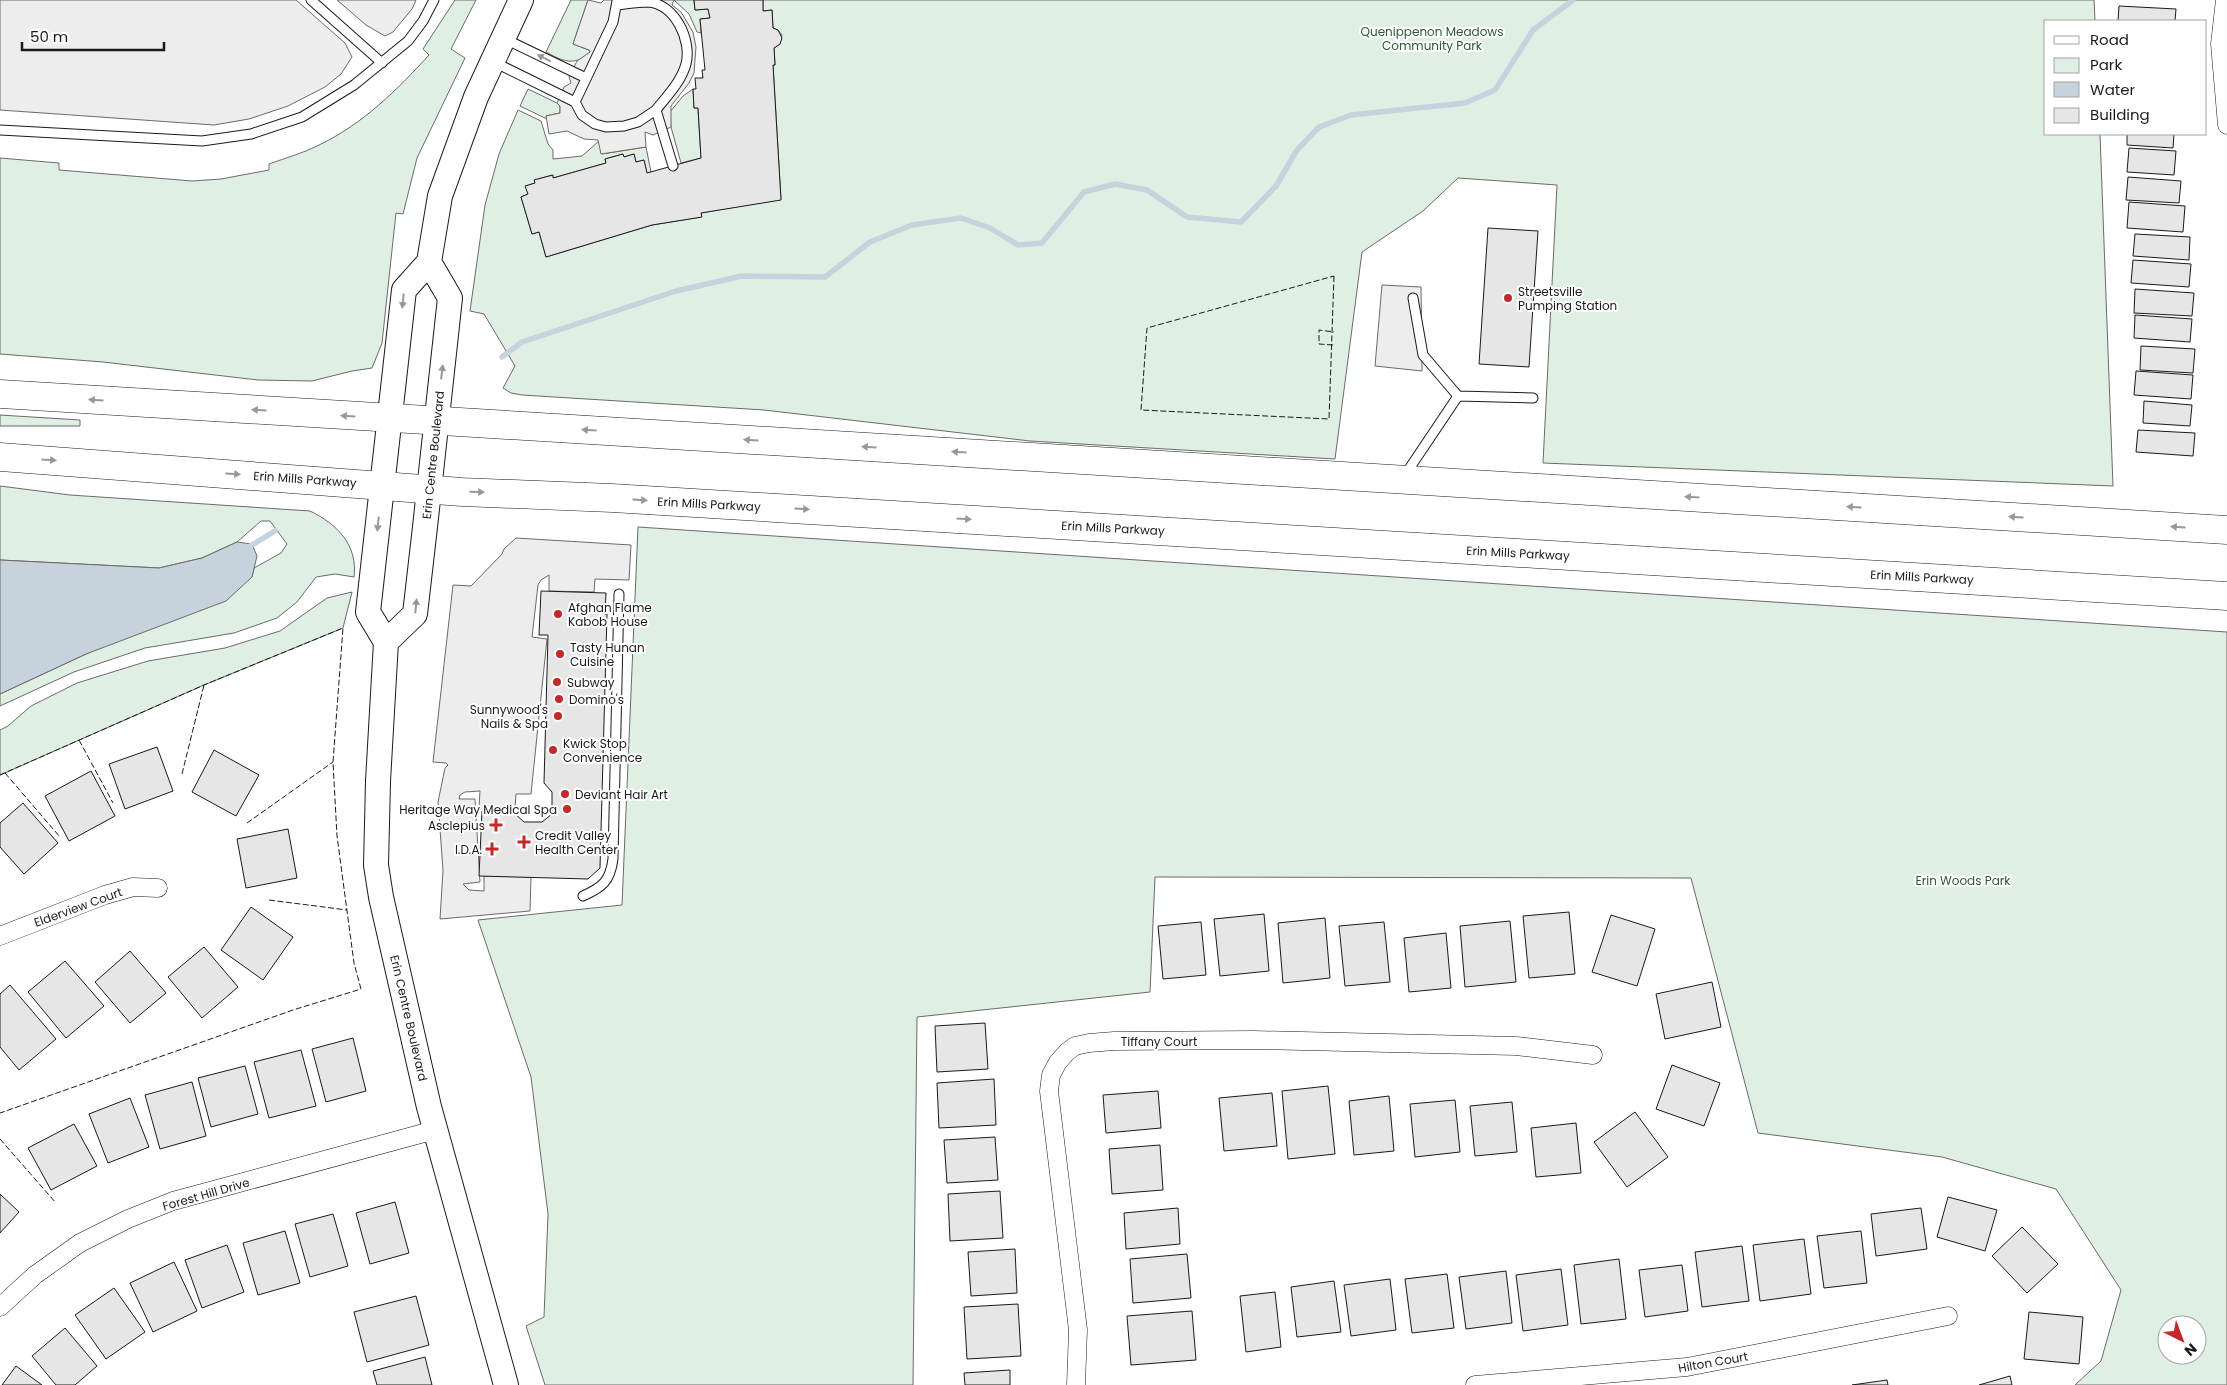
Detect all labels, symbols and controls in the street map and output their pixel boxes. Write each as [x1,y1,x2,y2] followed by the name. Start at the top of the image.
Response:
[22,20,165,52] scale bar
[2044,20,2207,135] legend
[1361,23,1503,54] park label: Quenippenon Meadows Community Park
[30,26,68,47] text: 50 m
[2090,29,2129,50] text: Road
[537,54,552,62] one-way arrow
[2090,54,2122,75] text: Park
[2090,79,2136,100] text: Water
[2090,104,2150,125] text: Building
[1518,283,1617,314] place label: Streetsville Pumping Station
[1502,292,1514,304] marker: Streetsville Pumping Station
[398,293,406,309] one-way arrow
[438,364,446,380] one-way arrow
[418,390,448,520] street label: Erin Centre Boulevard
[88,396,104,404] one-way arrow
[250,406,266,414] one-way arrow
[340,411,356,419] one-way arrow
[581,425,597,433] one-way arrow
[743,435,759,443] one-way arrow
[860,442,876,450] one-way arrow
[951,448,967,456] one-way arrow
[41,457,57,465] one-way arrow
[253,467,357,491] street label: Erin Mills Parkway
[225,470,241,478] one-way arrow
[470,489,486,497] one-way arrow
[657,493,761,515] street label: Erin Mills Parkway
[1683,493,1699,501] one-way arrow
[632,496,648,504] one-way arrow
[1846,503,1862,511] one-way arrow
[794,506,810,514] one-way arrow
[2008,513,2024,521] one-way arrow
[374,516,382,532] one-way arrow
[956,516,972,524] one-way arrow
[1061,517,1165,539] street label: Erin Mills Parkway
[2170,523,2186,531] one-way arrow
[1466,542,1570,564] street label: Erin Mills Parkway
[1870,566,1974,588] street label: Erin Mills Parkway
[412,597,420,613] one-way arrow
[568,599,652,630] place label: Afghan Flame Kabob House
[552,608,564,620] marker: Afghan Flame Kabob House
[570,639,645,670] place label: Tasty Hunan Cuisine
[554,648,566,660] marker: Tasty Hunan Cuisine
[567,674,615,691] place label: Subway
[551,676,563,688] marker: Subway
[569,691,624,708] place label: Domino's
[553,693,565,705] marker: Domino's
[470,701,548,732] place label: Sunnywood's Nails & Spa
[552,710,564,722] marker: Sunnywood's Nails & Spa
[563,735,642,766] place label: Kwick Stop Convenience
[547,744,559,756] marker: Kwick Stop Convenience
[575,786,668,803] place label: Deviant Hair Art
[559,788,571,800] marker: Deviant Hair Art
[399,801,557,818] place label: Heritage Way Medical Spa
[561,803,573,815] marker: Heritage Way Medical Spa
[428,817,485,834] place label: Asclepius
[489,818,503,832] marker: Asclepius
[535,827,618,858] place label: Credit Valley Health Center
[517,835,531,849] marker: Credit Valley Health Center
[455,841,482,858] place label: I.D.A.
[486,843,498,855] marker: I.D.A.
[1916,872,2011,889] park label: Erin Woods Park
[31,883,125,931] street label: Elderview Court
[386,953,432,1083] street label: Erin Centre Boulevard
[1121,1033,1197,1050] street label: Tiffany Court
[160,1173,252,1215] street label: Forest Hill Drive
[2157,1315,2207,1365] north arrow
[2180,1339,2201,1361] text: N
[1677,1347,1749,1377] street label: Hilton Court

